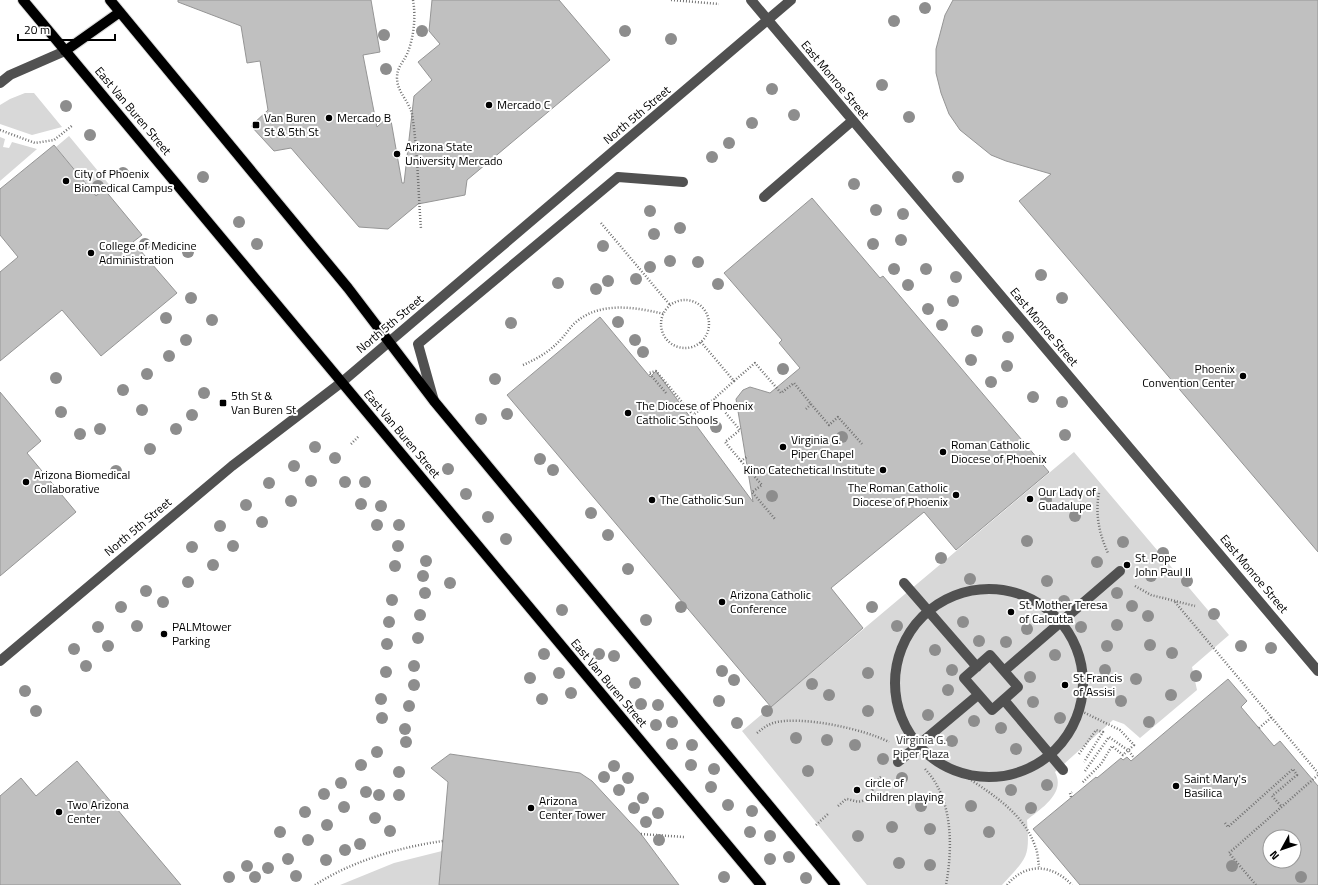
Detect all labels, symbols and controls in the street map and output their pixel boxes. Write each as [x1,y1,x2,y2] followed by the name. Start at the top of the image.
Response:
[18,16,115,42] scale bar
[24,20,50,39] text: 20 m
[797,36,875,124] street label: East Monroe Street
[91,62,177,160] street label: East Van Buren Street
[599,80,675,149] street label: North 5th Street
[497,95,551,114] place label: Mercado C
[484,100,494,110] marker: Mercado C
[264,108,320,141] place label: Van Buren St & 5th St
[337,108,391,127] place label: Mercado B
[324,113,334,123] marker: Mercado B
[251,120,261,130] marker: Van Buren St & 5th St
[405,137,503,170] place label: Arizona State University Mercado
[392,149,402,159] marker: Arizona State University Mercado
[74,164,173,197] place label: City of Phoenix Biomedical Campus
[61,176,71,186] marker: City of Phoenix Biomedical Campus
[99,236,197,269] place label: College of Medicine Administration
[86,248,96,258] marker: College of Medicine Administration
[1006,283,1084,371] street label: East Monroe Street
[352,289,428,358] street label: North 5th Street
[1142,359,1236,392] place label: Phoenix Convention Center
[1238,371,1248,381] marker: Phoenix Convention Center
[360,385,446,483] street label: East Van Buren Street
[231,386,297,419] place label: 5th St & Van Buren St
[636,396,754,429] place label: The Diocese of Phoenix Catholic Schools
[218,398,228,408] marker: 5th St & Van Buren St
[623,408,633,418] marker: The Diocese of Phoenix Catholic Schools
[791,430,854,463] place label: Virginia G. Piper Chapel
[951,435,1047,468] place label: Roman Catholic Diocese of Phoenix
[778,442,788,452] marker: Virginia G. Piper Chapel
[938,447,948,457] marker: Roman Catholic Diocese of Phoenix
[743,460,875,479] place label: Kino Catechetical Institute
[34,465,130,498] place label: Arizona Biomedical Collaborative
[878,465,888,475] marker: Kino Catechetical Institute
[21,477,31,487] marker: Arizona Biomedical Collaborative
[848,478,949,511] place label: The Roman Catholic Diocese of Phoenix
[1038,482,1096,515] place label: Our Lady of Guadalupe
[660,490,744,509] place label: The Catholic Sun
[951,490,961,500] marker: The Roman Catholic Diocese of Phoenix
[100,492,176,561] street label: North 5th Street
[1025,494,1035,504] marker: Our Lady of Guadalupe
[647,495,657,505] marker: The Catholic Sun
[1216,530,1294,618] street label: East Monroe Street
[1135,548,1191,581] place label: St. Pope John Paul II
[1122,560,1132,570] marker: St. Pope John Paul II
[730,585,811,618] place label: Arizona Catholic Conference
[1019,595,1108,628] place label: St. Mother Teresa of Calcutta
[717,597,727,607] marker: Arizona Catholic Conference
[1006,607,1016,617] marker: St. Mother Teresa of Calcutta
[172,617,232,650] place label: PALMtower Parking
[159,629,169,639] marker: PALMtower Parking
[567,634,653,732] street label: East Van Buren Street
[1073,668,1123,701] place label: St Francis of Assisi
[1060,680,1070,690] marker: St Francis of Assisi
[893,730,949,763] park label: Virginia G. Piper Plaza
[1184,769,1247,802] place label: Saint Mary's Basilica
[865,773,944,806] place label: circle of children playing
[1171,781,1181,791] marker: Saint Mary's Basilica
[852,785,862,795] marker: circle of children playing
[539,791,606,824] place label: Arizona Center Tower
[67,795,129,828] place label: Two Arizona Center
[526,803,536,813] marker: Arizona Center Tower
[54,807,64,817] marker: Two Arizona Center
[1262,829,1302,869] north arrow
[1266,847,1283,863] text: N

